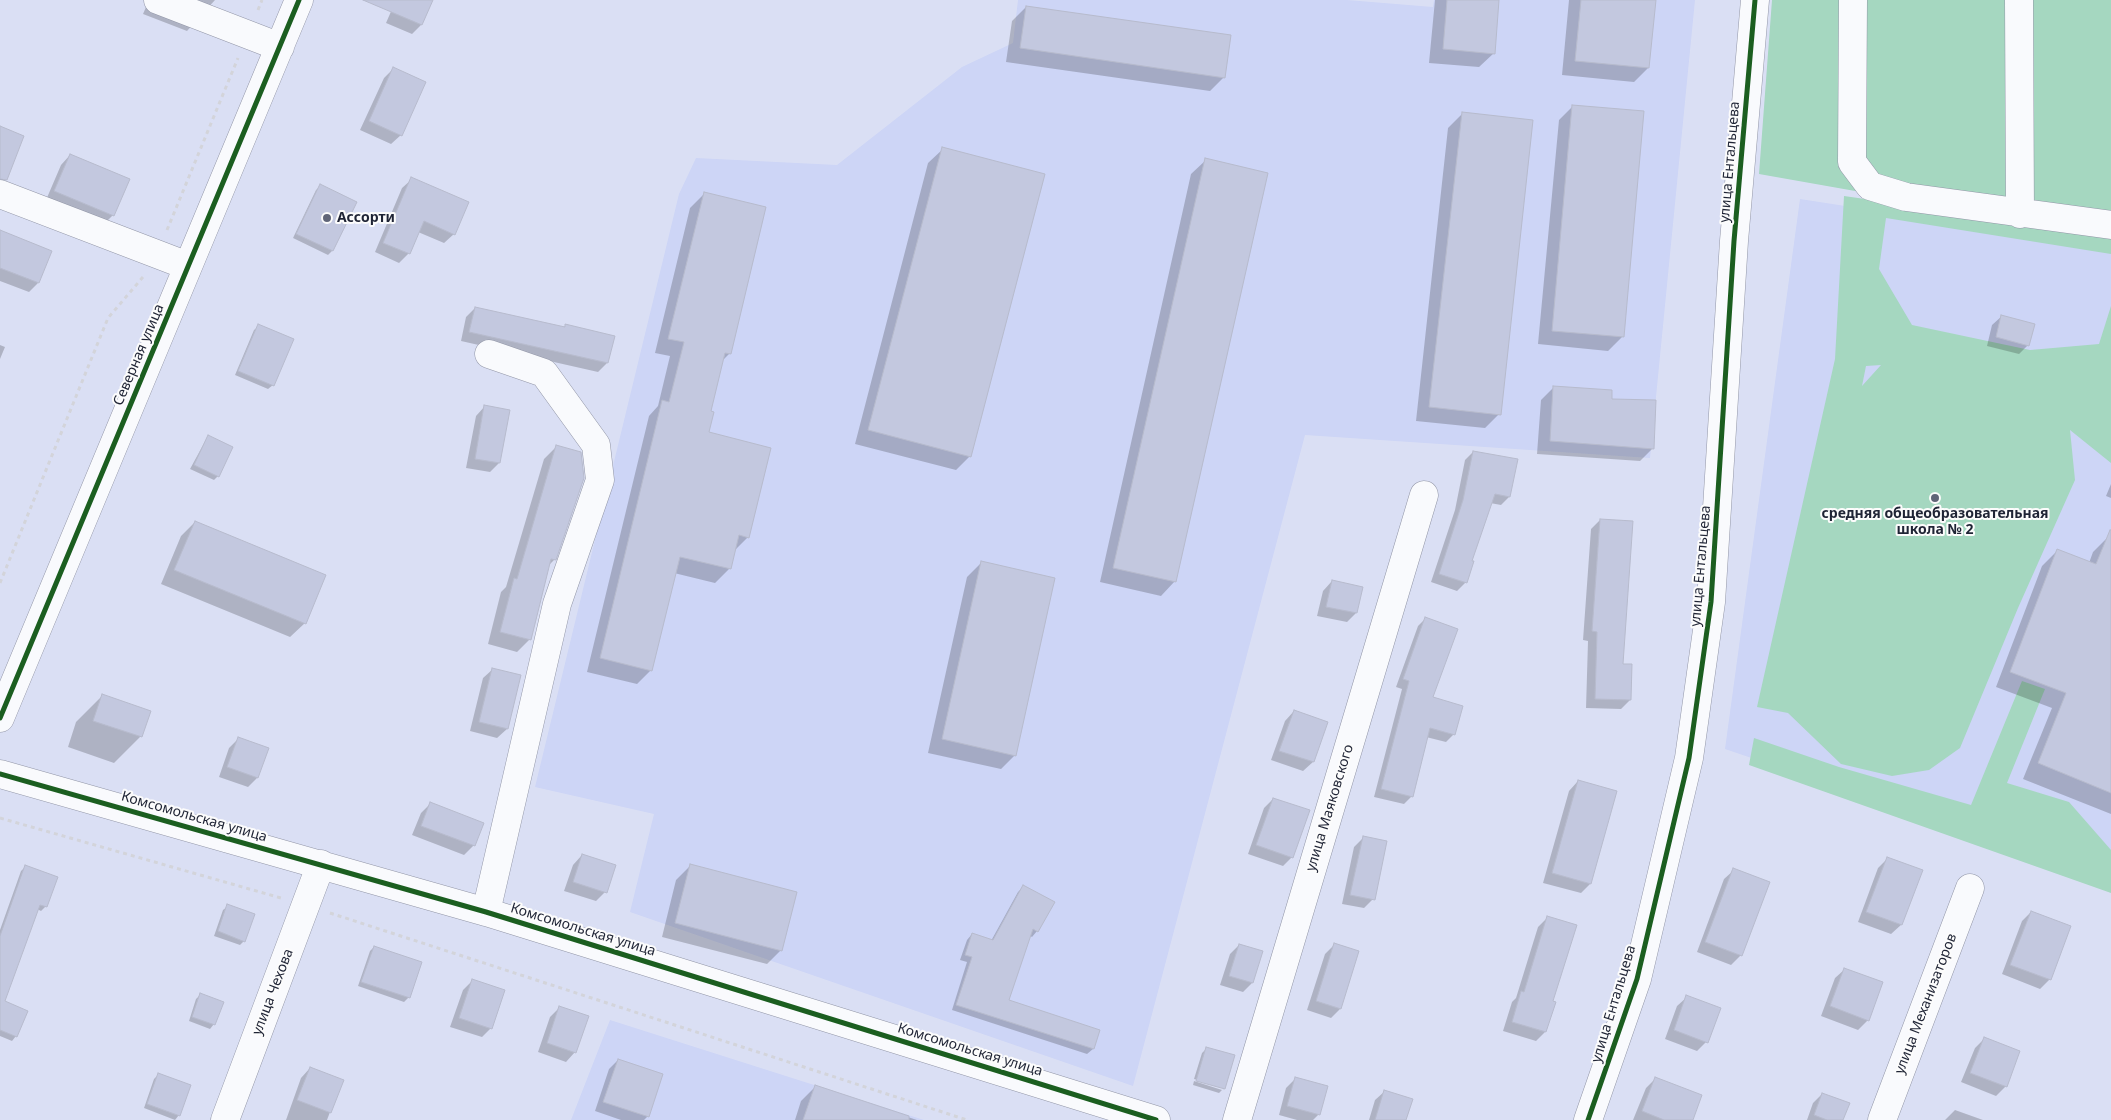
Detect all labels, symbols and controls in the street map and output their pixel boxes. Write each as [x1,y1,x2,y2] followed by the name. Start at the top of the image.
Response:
[1716,101,1744,223] street label: улица Ентальцева
[337,210,395,226] place label: Ассорти
[321,212,333,224] marker: Ассорти
[110,302,168,408] street label: Северная улица
[1929,492,1941,504] marker: средняя общеобразовательная школа № 2
[1687,505,1715,627] street label: улица Ентальцева
[1821,506,2049,538] place label: средняя общеобразовательная школа № 2
[1303,742,1357,874] street label: улица Маяковского
[119,788,269,846] street label: Комсомольская улица
[508,900,658,960] street label: Комсомольская улица
[1891,931,1961,1077] street label: улица Механизаторов
[1588,943,1640,1065] street label: улица Ентальцева
[249,946,297,1038] street label: улица Чехова
[895,1020,1045,1080] street label: Комсомольская улица

